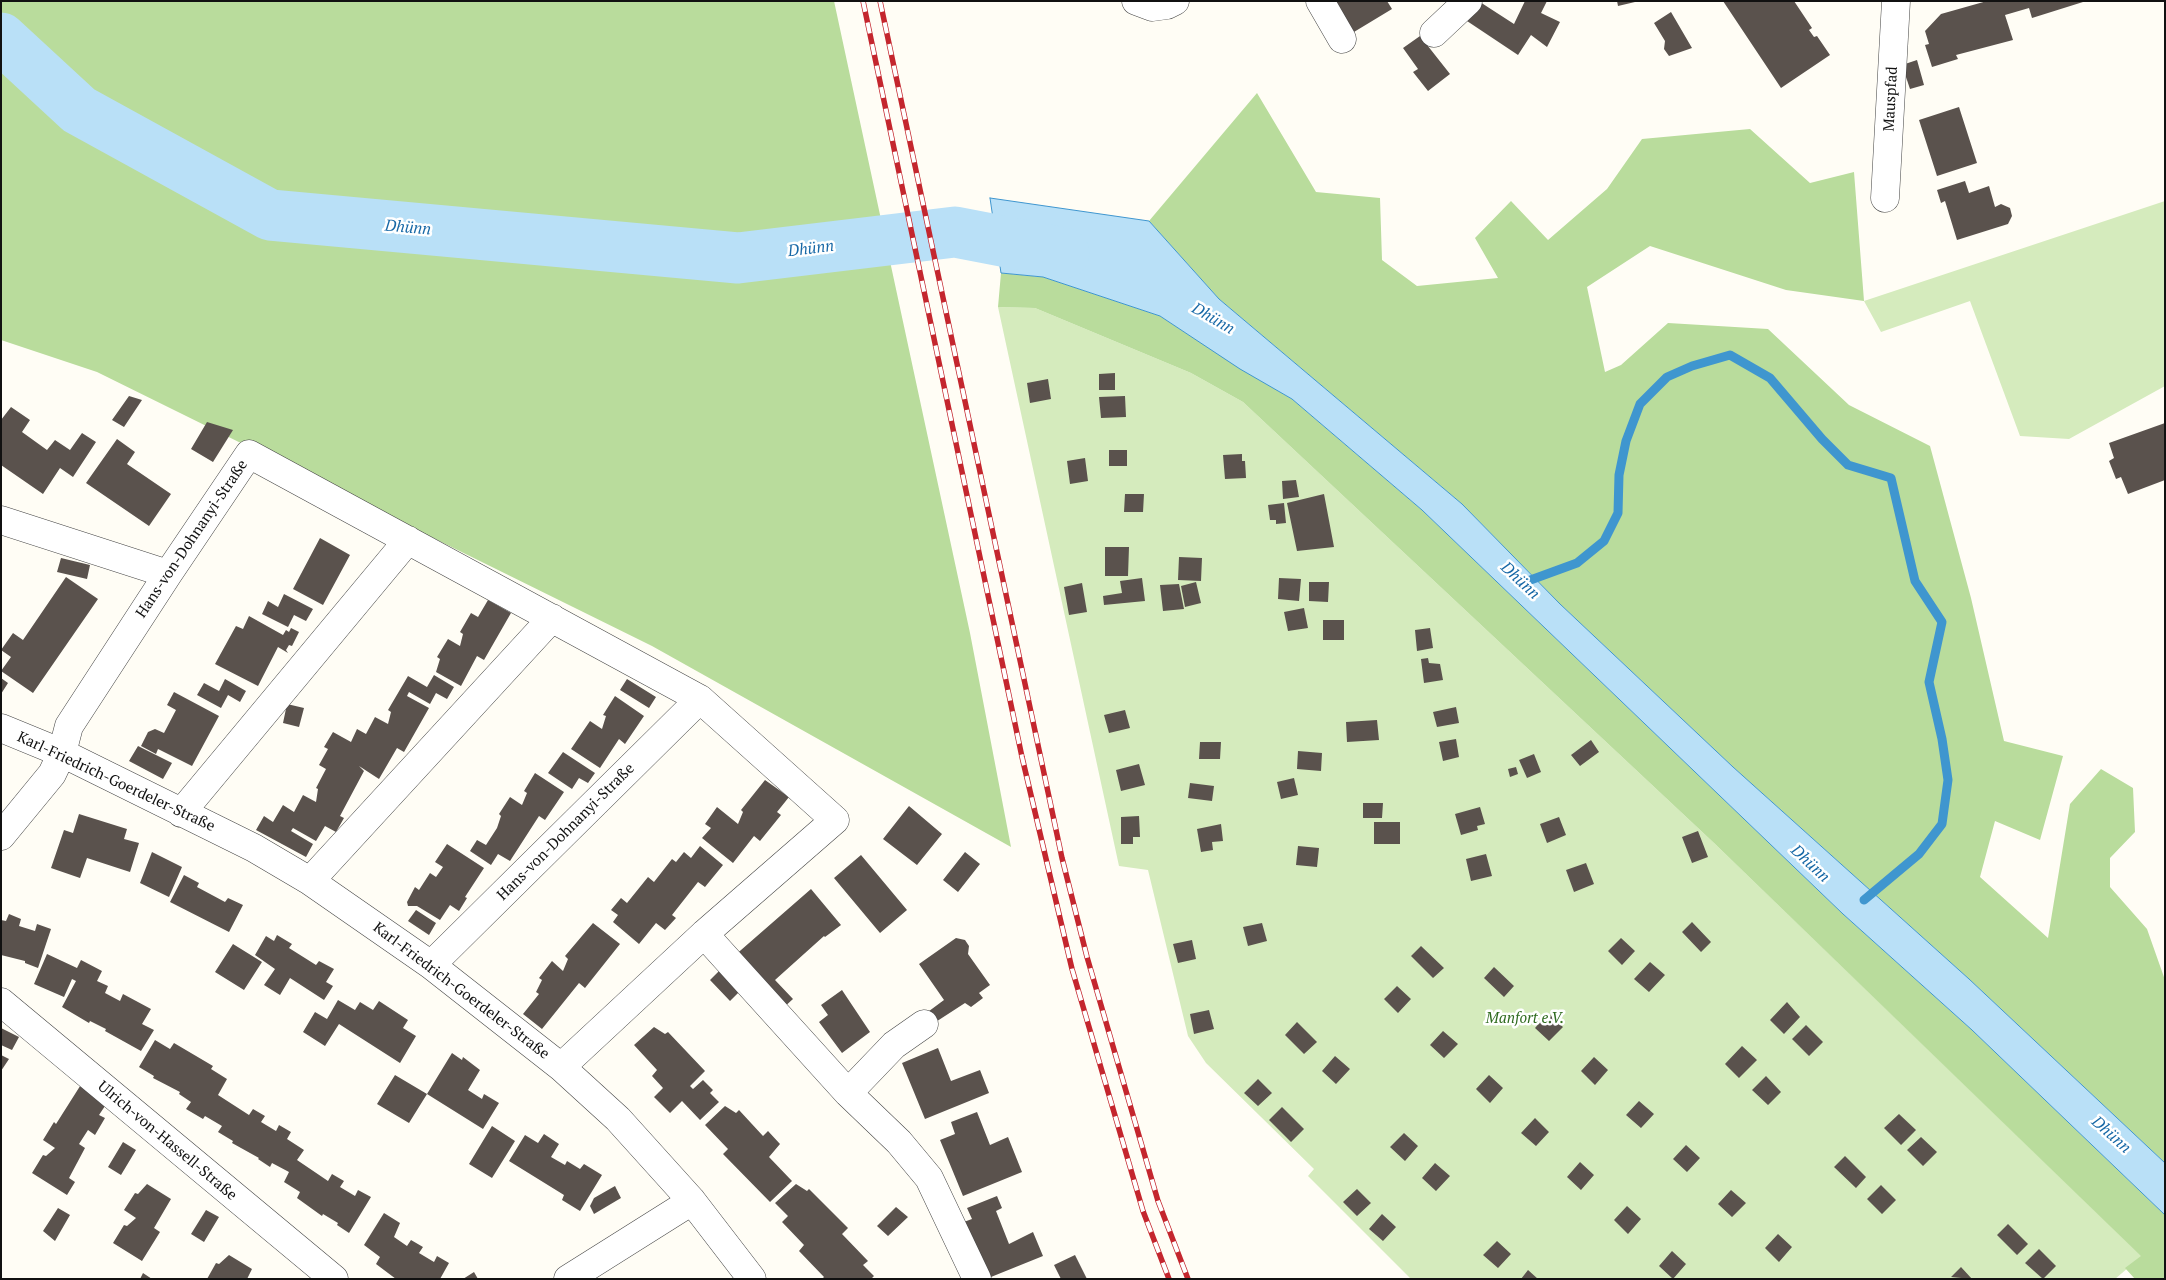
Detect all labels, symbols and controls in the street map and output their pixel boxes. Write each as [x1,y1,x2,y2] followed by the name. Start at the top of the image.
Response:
[1880,66,1902,132] street label: Mauspfad
[384,216,432,240] water label: Dhünn
[787,237,835,261] water label: Dhünn
[1188,299,1238,339] water label: Dhünn
[132,457,252,621] street label: Hans-von-Dohnanyi-Straße
[1497,558,1543,604] water label: Dhünn
[14,728,218,836] street label: Karl-Friedrich-Goerdeler-Straße
[494,760,638,904] street label: Hans-von-Dohnanyi-Straße
[1787,841,1833,887] water label: Dhünn
[369,919,553,1063] street label: Karl-Friedrich-Goerdeler-Straße
[1486,1010,1564,1028] park label: Manfort e.V.
[94,1077,240,1205] street label: Ulrich-von-Hassell-Straße
[2087,1112,2135,1158] water label: Dhünn

